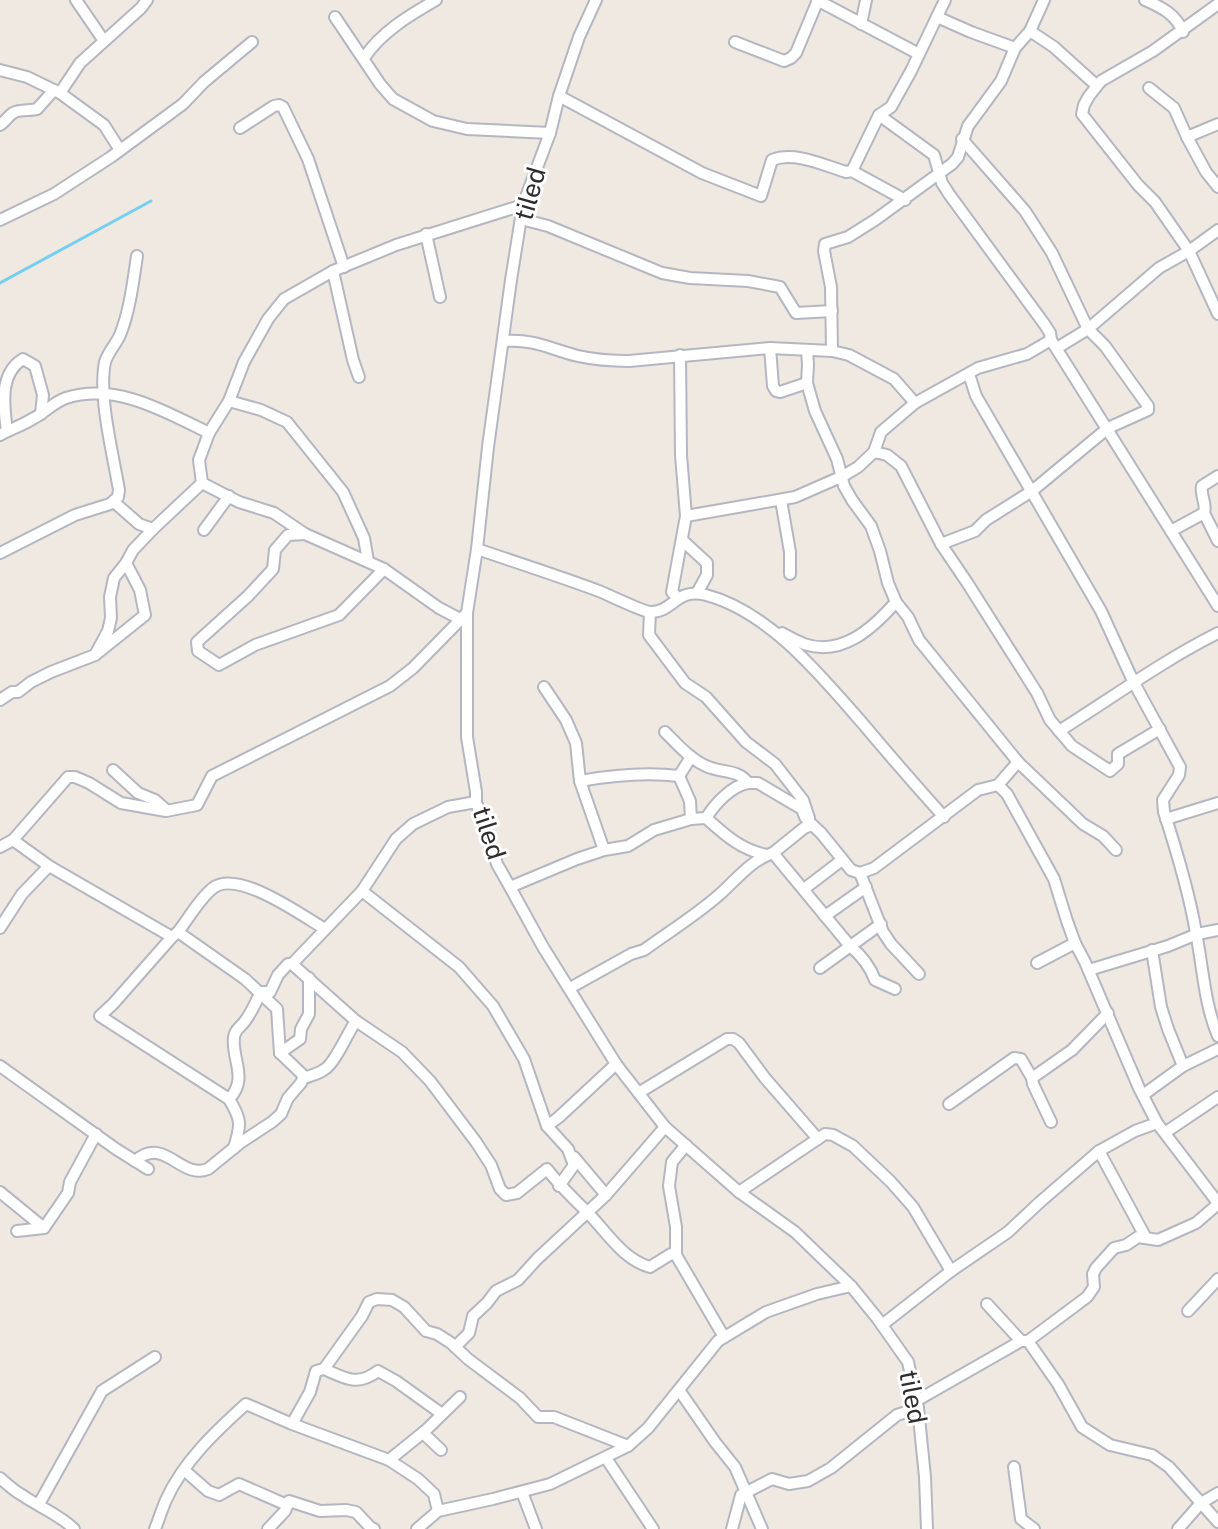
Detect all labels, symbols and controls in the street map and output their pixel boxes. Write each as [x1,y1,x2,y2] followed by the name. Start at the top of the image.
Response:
[507,164,552,224] street label: tiled
[466,802,513,863] street label: tiled
[893,1367,934,1426] street label: tiled

